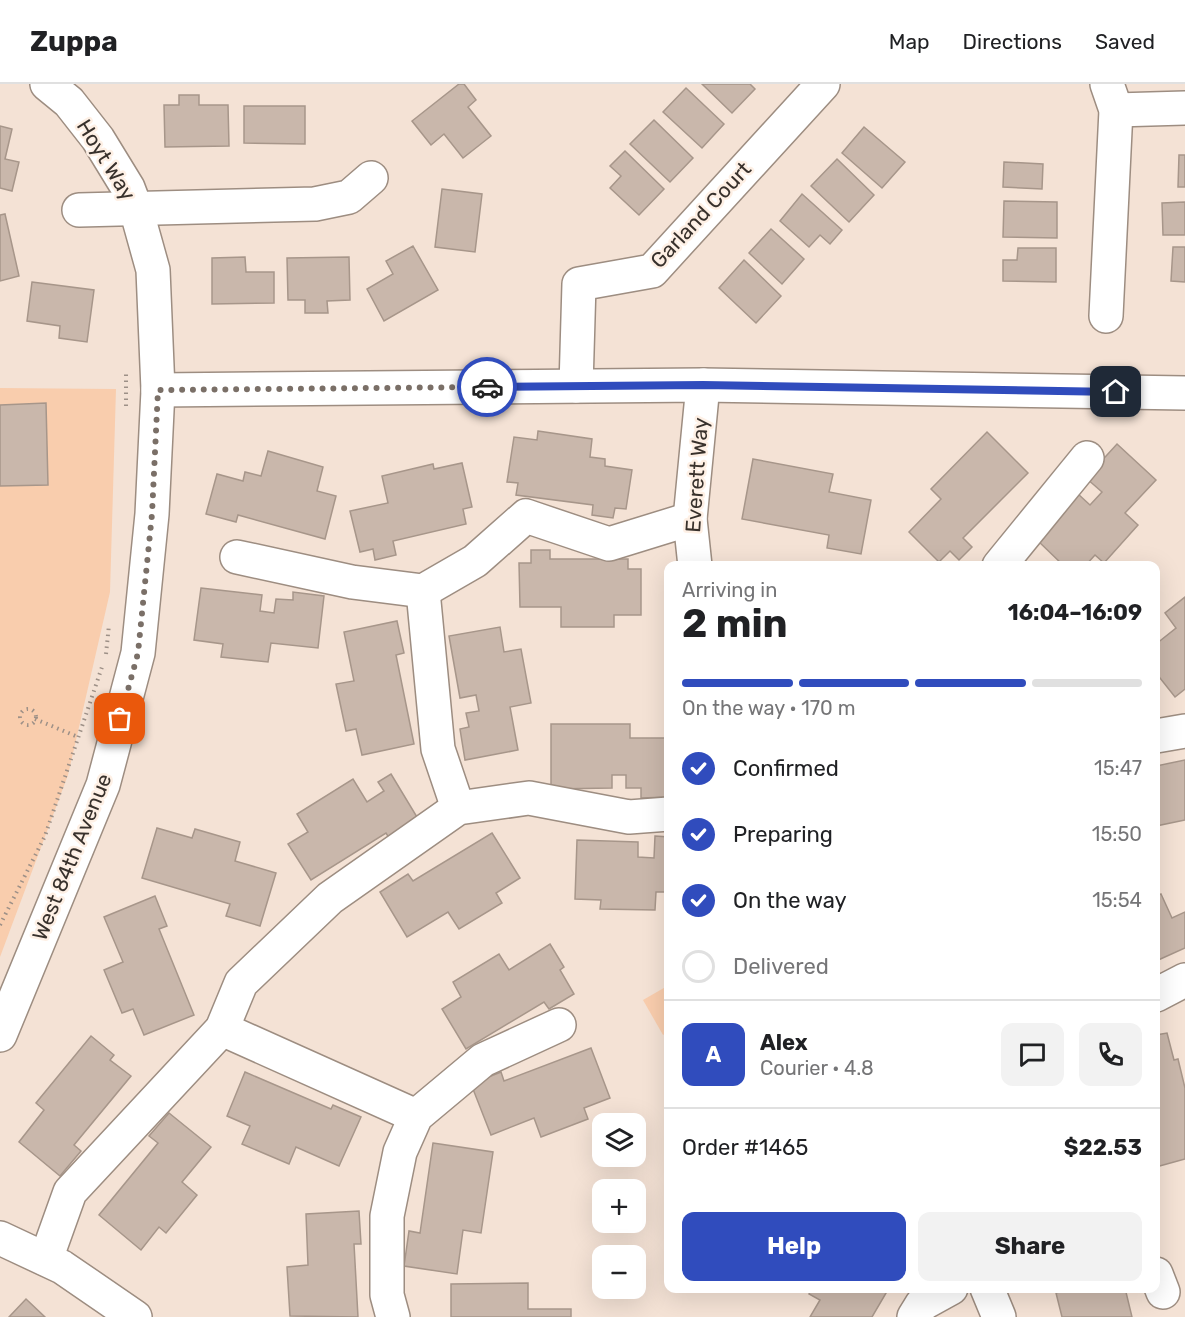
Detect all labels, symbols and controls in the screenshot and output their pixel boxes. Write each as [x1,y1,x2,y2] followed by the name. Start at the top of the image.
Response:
[30,25,118,58] text: Zuppa
[889,29,930,54] text: Map
[963,29,1062,54] text: Directions
[1095,29,1155,54] text: Saved
[72,115,141,205] street label: Hoyt Way
[645,156,756,273] street label: Garland Court
[457,357,517,417] courier
[1090,366,1141,417] pin
[471,371,504,404] icon: car
[1099,375,1132,408] icon: home
[680,416,713,533] street label: Everett Way
[682,578,777,602] text: Arriving in
[1008,599,1142,626] text: 16:04–16:09
[682,601,788,647] text: 2 min
[94,693,145,744] pin
[682,696,855,720] text: On the way · 170 m
[103,702,136,735] icon: bag
[682,752,715,785] icon: check
[733,755,839,782] text: Confirmed
[1094,756,1142,780] text: 15:47
[27,770,116,944] street label: West 84th Avenue
[682,818,715,851] icon: check
[733,821,833,848] text: Preparing
[1092,822,1142,846] text: 15:50
[682,884,715,917] icon: check
[733,887,847,914] text: On the way
[1092,888,1142,912] text: 15:54
[733,953,829,980] text: Delivered
[1001,1023,1064,1086] button: chat
[1079,1023,1142,1086] button: phone
[760,1029,808,1056] text: Alex
[706,1041,721,1068] text: A
[760,1056,874,1080] text: Courier · 4.8
[592,1113,646,1299] map controls
[592,1113,646,1167] button: layers
[682,1134,808,1161] text: Order #1465
[1064,1134,1142,1161] text: $22.53
[592,1179,646,1233] button: +
[682,1212,906,1281] button: Help
[918,1212,1142,1281] button: Share
[592,1245,646,1299] button: −

